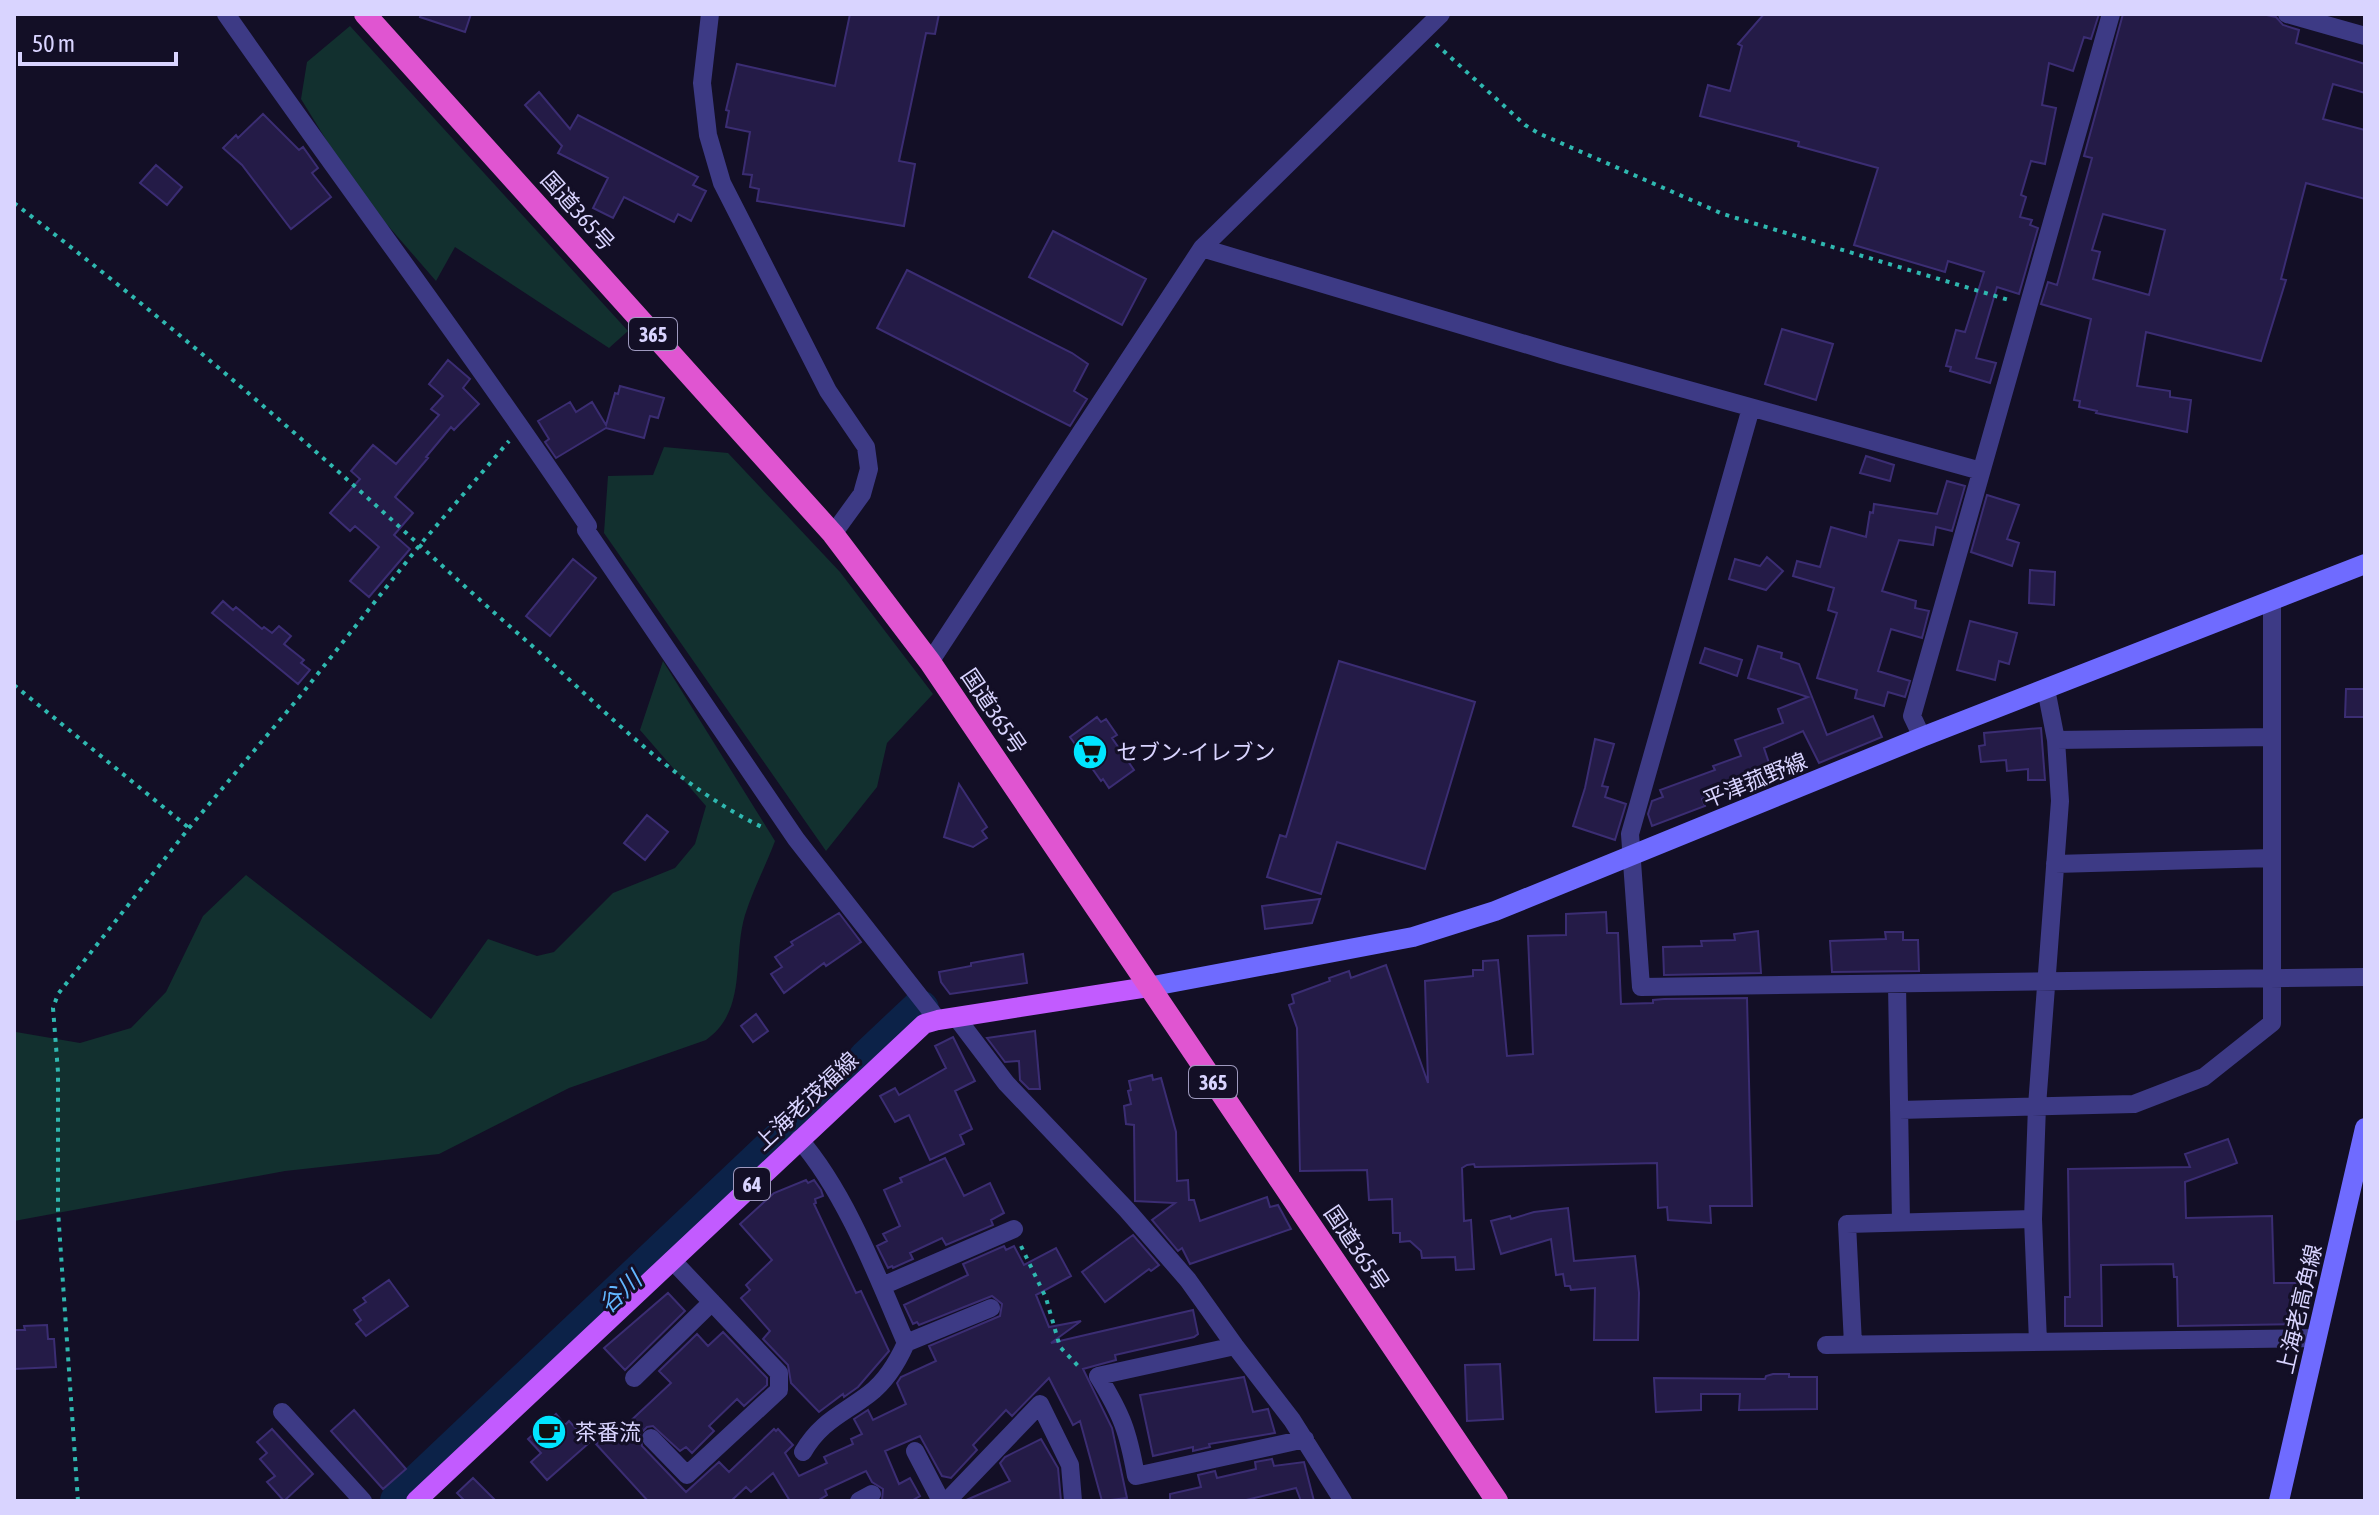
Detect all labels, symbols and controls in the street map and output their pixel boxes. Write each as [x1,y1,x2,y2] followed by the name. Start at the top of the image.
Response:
[20,16,176,66] scale bar
[32,30,75,57] text: 50 m
[536,166,620,256] street label: 国道365号
[629,318,677,350] road number: 365
[956,664,1032,758] street label: 国道365号
[1071,733,1109,771] supermarket icon: セブン-イレブン
[1116,739,1276,765] place label: セブン-イレブン
[1699,747,1811,813] street label: 平津菰野線
[749,1046,863,1156] street label: 上海老茂福線
[1189,1066,1237,1098] road number: 365
[734,1168,770,1200] road number: 64
[1319,1201,1395,1295] street label: 国道365号
[2271,1242,2327,1376] street label: 上海老高角線
[593,1264,649,1318] water label: 谷川
[530,1413,568,1451] cafe icon: 茶番流
[575,1419,641,1445] place label: 茶番流

